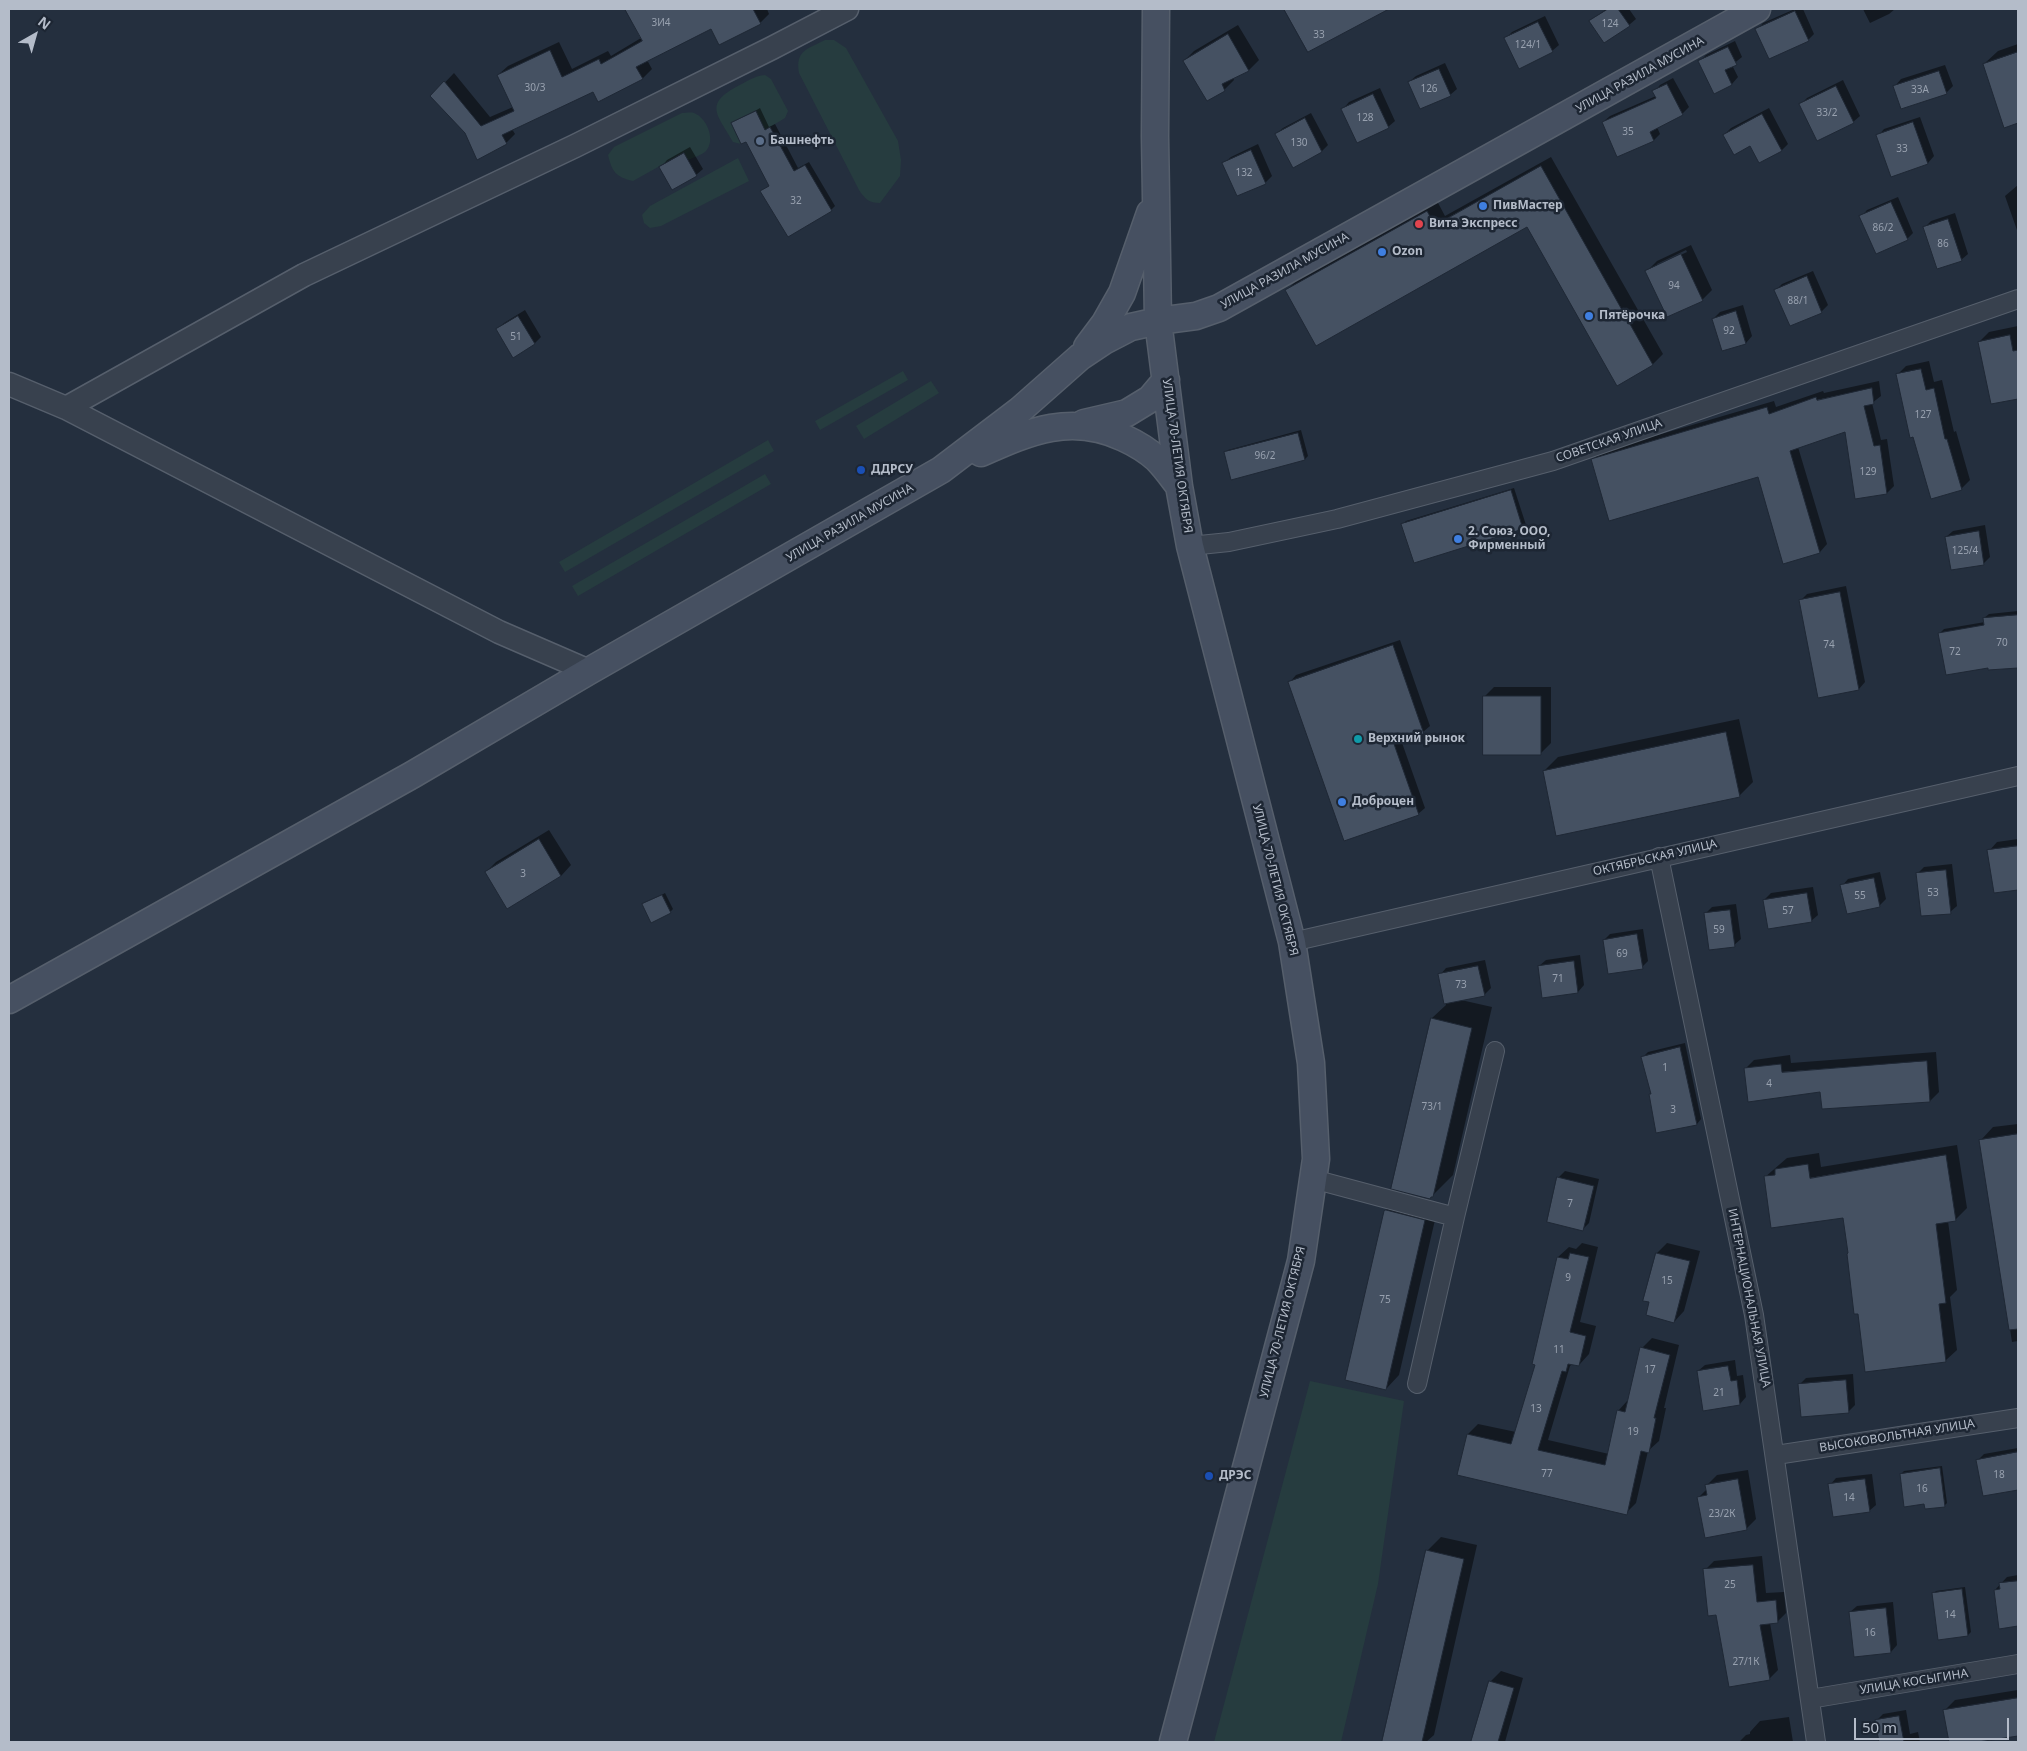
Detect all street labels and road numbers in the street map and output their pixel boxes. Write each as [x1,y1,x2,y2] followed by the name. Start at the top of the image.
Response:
[1574,34,1706,116] street label: УЛИЦА РАЗИЛА МУСИНА
[1219,230,1351,312] street label: УЛИЦА РАЗИЛА МУСИНА
[1159,378,1195,534] street label: УЛИЦА 70-ЛЕТИЯ ОКТЯБРЯ
[1554,416,1664,466] street label: СОВЕТСКАЯ УЛИЦА
[784,481,916,565] street label: УЛИЦА РАЗИЛА МУСИНА
[1249,803,1301,957] street label: УЛИЦА 70-ЛЕТИЯ ОКТЯБРЯ
[1592,837,1718,879] street label: ОКТЯБРЬСКАЯ УЛИЦА
[1725,1207,1773,1389] street label: ИНТЕРНАЦИОНАЛЬНАЯ УЛИЦА
[1257,1245,1309,1399] street label: УЛИЦА 70-ЛЕТИЯ ОКТЯБРЯ
[1818,1417,1976,1455] street label: ВЫСОКОВОЛЬТНАЯ УЛИЦА
[1859,1666,1969,1698] street label: УЛИЦА КОСЫГИНА

